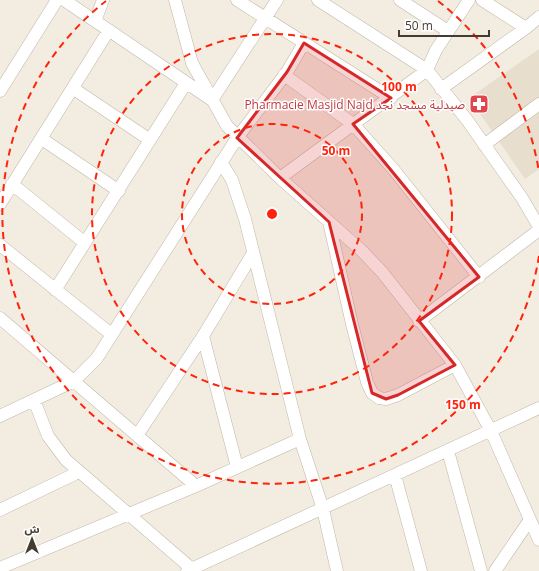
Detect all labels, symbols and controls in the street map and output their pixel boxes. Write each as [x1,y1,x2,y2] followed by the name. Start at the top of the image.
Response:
[399,12,489,38] scale bar
[405,17,433,34] text: 50 m
[381,78,417,95] text: 100 m
[468,93,490,115] pharmacy icon: Pharmacie Masjid Najd صيدلية مسجد نجد
[244,96,465,113] place label: Pharmacie Masjid Najd صيدلية مسجد نجد
[322,142,350,159] text: 50 m
[265,207,279,221] centre of rings
[445,396,481,413] text: 150 m
[12,519,52,559] north arrow
[24,521,40,536] text: ش

